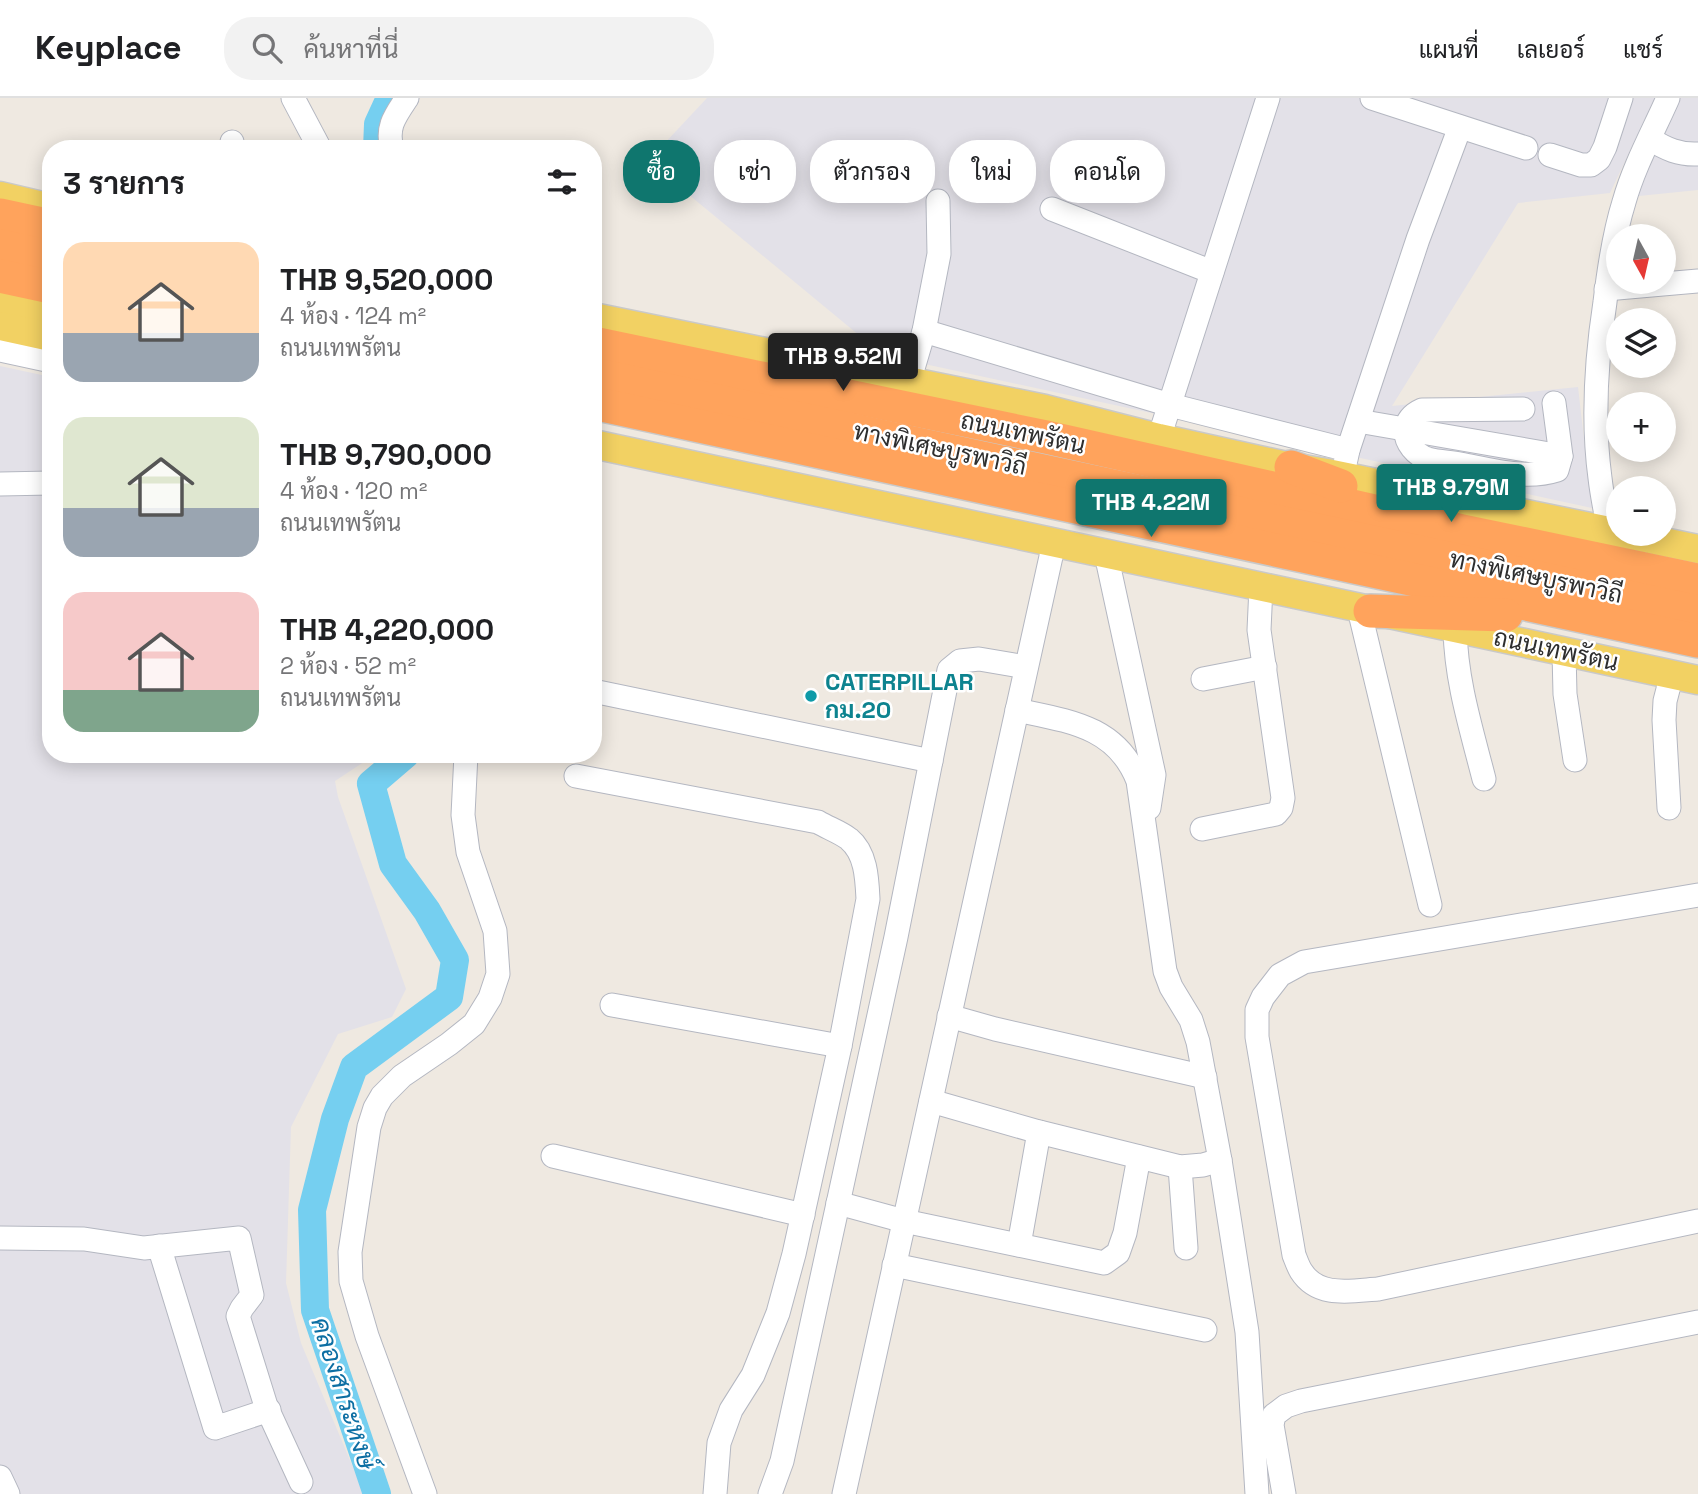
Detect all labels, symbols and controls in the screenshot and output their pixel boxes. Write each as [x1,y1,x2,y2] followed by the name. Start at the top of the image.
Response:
[224,17,714,80] search box
[35,27,182,69] text: Keyplace
[248,29,286,67] icon: search
[304,32,399,66] text: ค้นหาที่นี่
[1419,34,1479,65] text: แผนที่
[1517,34,1585,65] text: เลเยอร์
[1623,34,1663,65] text: แชร์
[623,140,700,203] chip: ซื้อ
[714,140,796,203] chip: เช่า
[810,140,935,203] chip: ตัวกรอง
[949,140,1036,203] chip: ใหม่
[1050,140,1165,203] chip: คอนโด
[543,163,581,201] icon: filters
[63,164,185,203] text: 3 รายการ
[1606,224,1676,294] north arrow
[1606,224,1676,546] map controls
[280,260,493,299] text: THB 9,520,000
[119,270,203,354] icon: home
[280,301,426,331] text: 4 ห้อง · 124 m²
[1606,308,1676,378] button: layers
[280,333,401,363] text: ถนนเทพรัตน
[763,334,923,393] pin: THB 9.52M
[784,341,902,371] text: THB 9.52M
[1606,392,1676,462] button: +
[958,404,1088,461] street label: ถนนเทพรัตน
[850,415,1029,484] street label: ทางพิเศษบูรพาวิถี
[280,435,492,474] text: THB 9,790,000
[119,445,203,529] icon: home
[1371,464,1531,524] pin: THB 9.79M
[1392,472,1510,502] text: THB 9.79M
[280,476,427,506] text: 4 ห้อง · 120 m²
[1606,476,1676,546] button: −
[1071,480,1231,539] pin: THB 4.22M
[1092,487,1210,517] text: THB 4.22M
[280,508,401,538] text: ถนนเทพรัตน
[1446,543,1625,612] street label: ทางพิเศษบูรพาวิถี
[280,610,494,649] text: THB 4,220,000
[119,620,203,704] icon: home
[1491,621,1621,678] street label: ถนนเทพรัตน
[280,651,416,681] text: 2 ห้อง · 52 m²
[825,666,974,725] place label: CATERPILLAR กม.20
[280,683,401,713] text: ถนนเทพรัตน
[803,688,819,704] marker: CATERPILLAR กม.20
[303,1313,386,1477] water label: คลองสาระหงษ์

